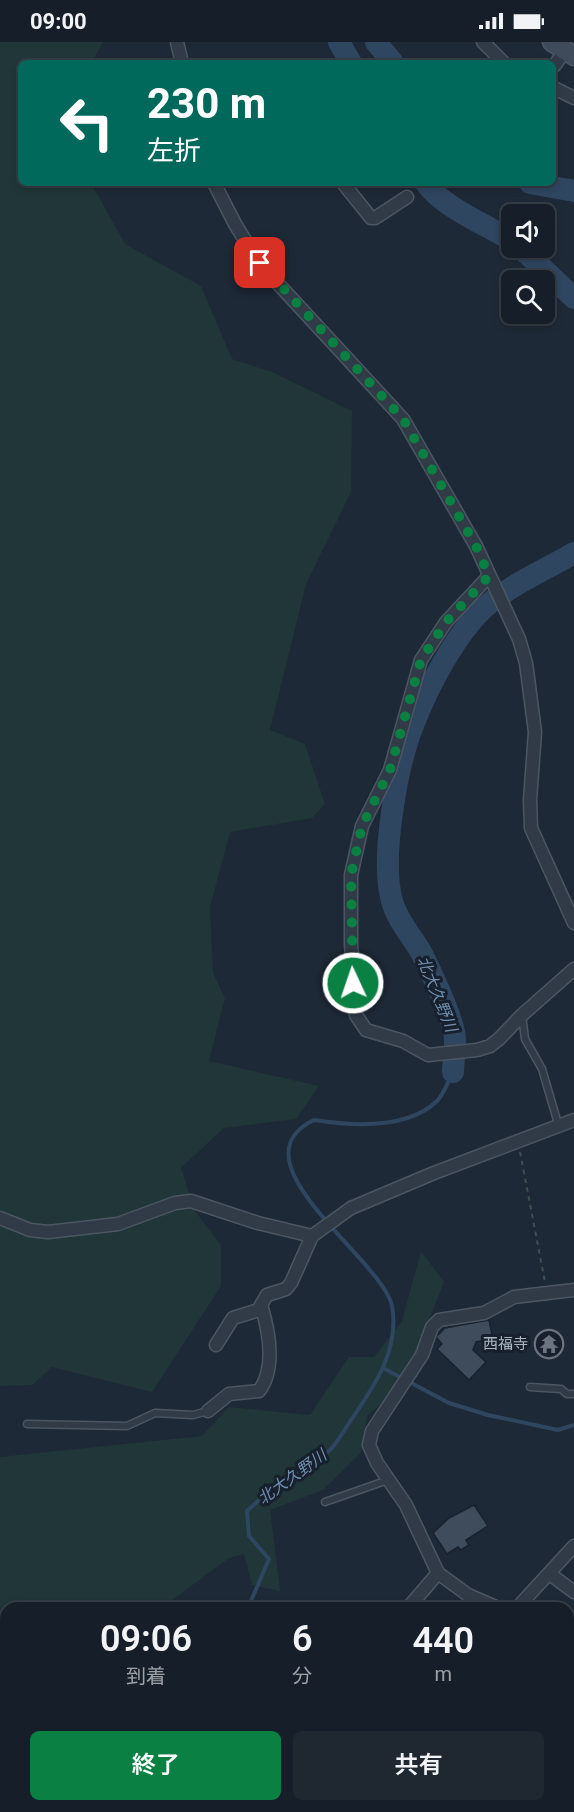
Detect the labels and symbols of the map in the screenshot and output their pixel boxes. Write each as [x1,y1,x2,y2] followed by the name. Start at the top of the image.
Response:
[234,237,285,288] pin
[321,951,385,1015] position arrow
[413,953,462,1036] water label: 北大久野川
[533,1328,565,1360] temple icon: 西福寺
[483,1335,528,1353] place label: 西福寺
[254,1445,332,1508] water label: 北大久野川

